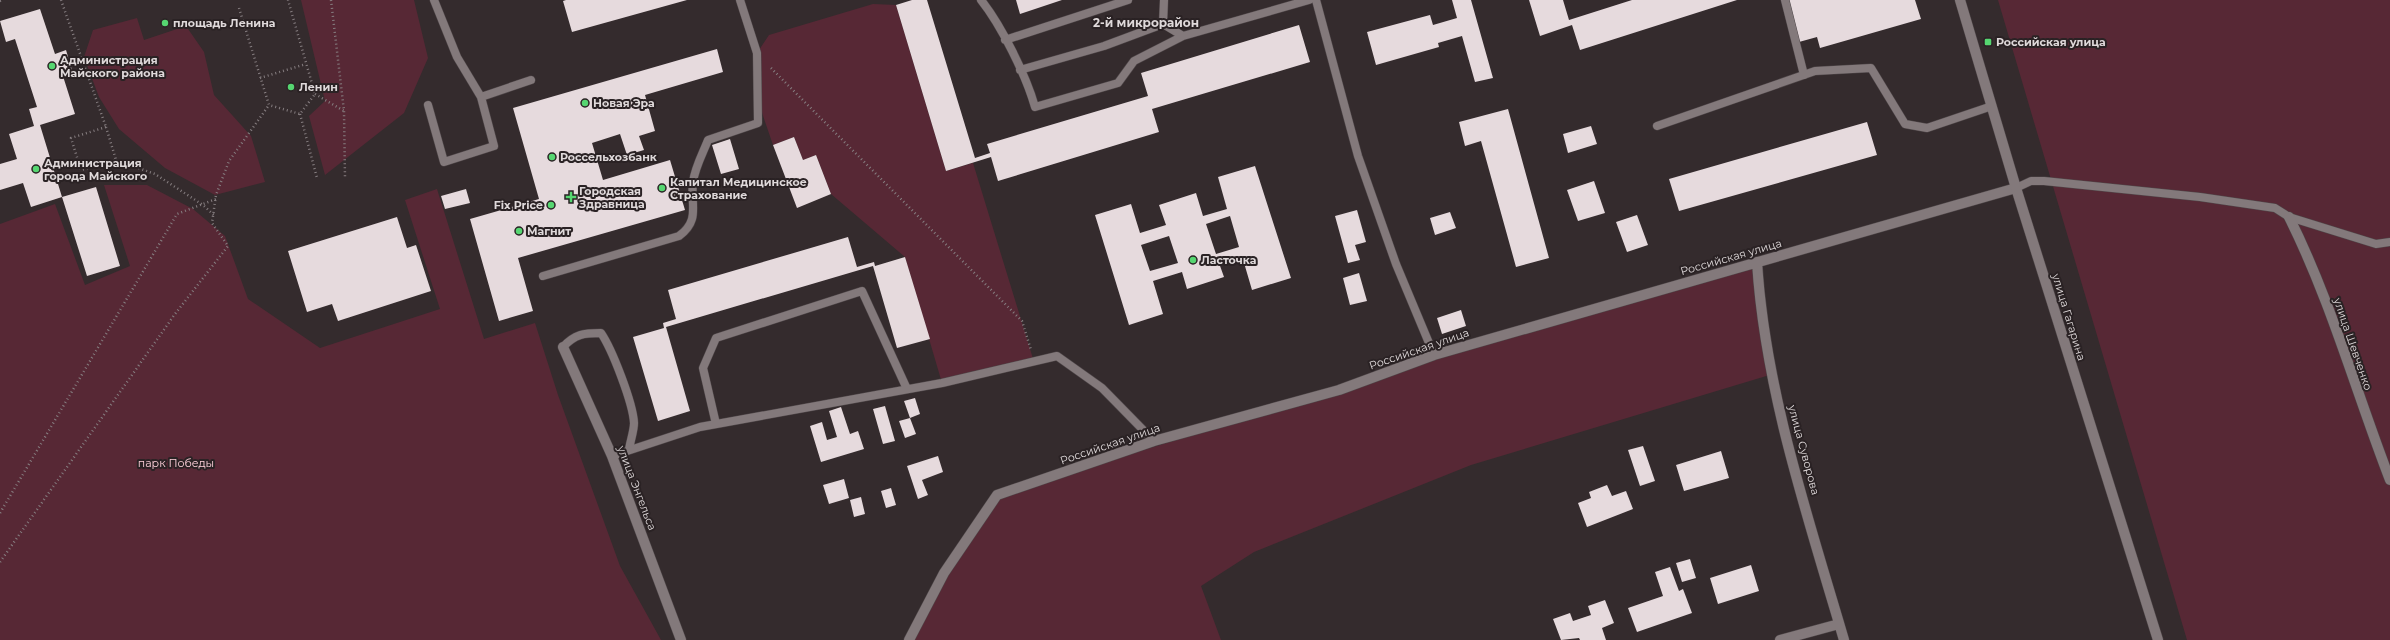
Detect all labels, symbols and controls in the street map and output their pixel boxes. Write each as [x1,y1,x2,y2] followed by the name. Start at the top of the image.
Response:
[1093,15,1199,30] district label: 2-й микрорайон
[173,16,275,30] place label: площадь Ленина
[160,18,170,28] marker: площадь Ленина
[1996,35,2106,49] place label: Российская улица
[1983,37,1993,47] marker: Российская улица
[60,53,165,80] place label: Администрация Майского района
[47,61,57,71] marker: Администрация Майского района
[299,80,338,94] place label: Ленин
[286,82,296,92] marker: Ленин
[593,96,655,110] place label: Новая Эра
[580,98,590,108] marker: Новая Эра
[560,150,658,164] place label: Россельхозбанк
[547,152,557,162] marker: Россельхозбанк
[44,156,147,183] place label: Администрация города Майского
[31,164,41,174] marker: Администрация города Майского
[670,175,807,202] place label: Капитал Медицинское Страхование
[657,183,667,193] marker: Капитал Медицинское Страхование
[578,184,645,211] place label: Городская Здравница
[566,192,576,202] marker: Городская Здравница
[494,198,543,212] place label: Fix Price
[546,200,556,210] marker: Fix Price
[527,224,571,238] place label: Магнит
[514,226,524,236] marker: Магнит
[1679,236,1783,278] street label: Российская улица
[1201,253,1256,267] place label: Ласточка
[1188,255,1198,265] marker: Ласточка
[2049,271,2089,362] street label: улица Гагарина
[2330,295,2375,392] street label: улица Шевченко
[1367,325,1471,373] street label: Российская улица
[1785,403,1823,497] street label: улица Суворова
[1058,420,1162,468] street label: Российская улица
[614,443,660,532] street label: улица Энгельса
[138,456,214,470] park label: парк Победы

